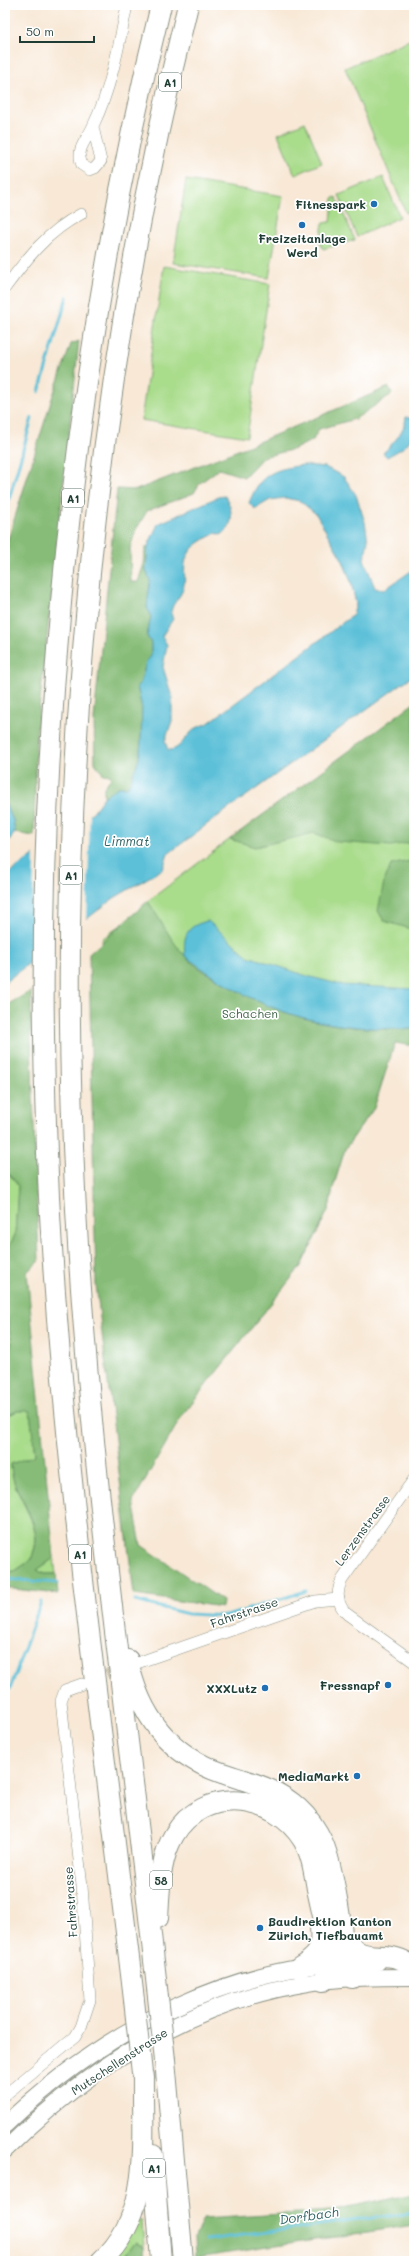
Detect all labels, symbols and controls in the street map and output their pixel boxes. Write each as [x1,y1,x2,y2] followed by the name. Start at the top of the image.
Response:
[20,18,94,44] scale bar
[26,23,54,39] text: 50 m
[159,73,181,91] road number: A1
[295,196,366,212] place label: Fitnesspark
[369,199,379,209] marker: Fitnesspark
[297,220,307,230] marker: Freizeitanlage Werd
[258,230,346,260] place label: Freizeitanlage Werd
[62,489,84,507] road number: A1
[104,832,150,849] water label: Limmat
[60,866,82,884] road number: A1
[222,1005,278,1021] park label: Schachen
[331,1491,393,1569] street label: Lerzenstrasse
[69,1545,91,1563] road number: A1
[208,1593,280,1631] street label: Fahrstrasse
[320,1677,381,1693] place label: Fressnapf
[206,1680,257,1696] place label: XXXLutz
[383,1680,393,1690] marker: Fressnapf
[260,1683,270,1693] marker: XXXLutz
[278,1768,349,1784] place label: MediaMarkt
[352,1771,362,1781] marker: MediaMarkt
[60,1866,80,1938] street label: Fahrstrasse
[150,1871,172,1889] road number: 58
[268,1913,391,1943] place label: Baudirektion Kanton Zürich, Tiefbauamt
[255,1923,265,1933] marker: Baudirektion Kanton Zürich, Tiefbauamt
[68,2024,170,2098] street label: Mutschellenstrasse
[143,2159,165,2177] road number: A1
[278,2202,340,2228] water label: Dorfbach

